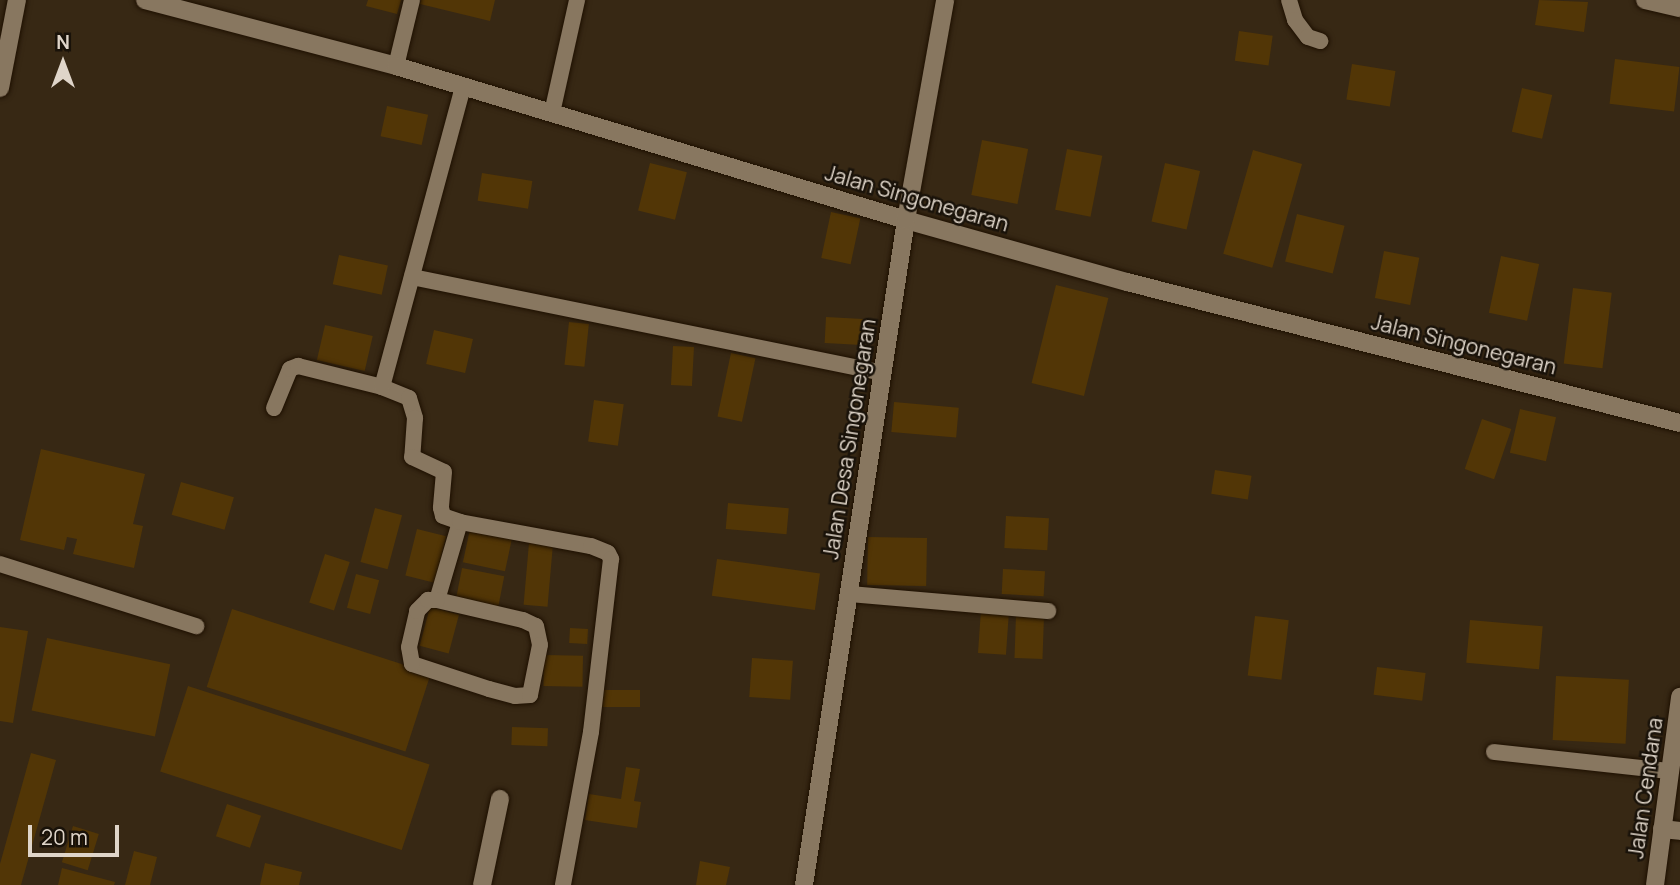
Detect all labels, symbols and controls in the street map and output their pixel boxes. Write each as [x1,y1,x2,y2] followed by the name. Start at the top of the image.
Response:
[28,28,98,98] north arrow
[56,29,70,55] text: N
[822,160,1012,236] street label: Jalan Singonegaran
[1369,309,1559,379] street label: Jalan Singonegaran
[818,317,880,561] street label: Jalan Desa Singonegaran
[1623,716,1667,860] street label: Jalan Cendana
[32,812,122,856] scale bar
[41,823,88,851] text: 20 m

